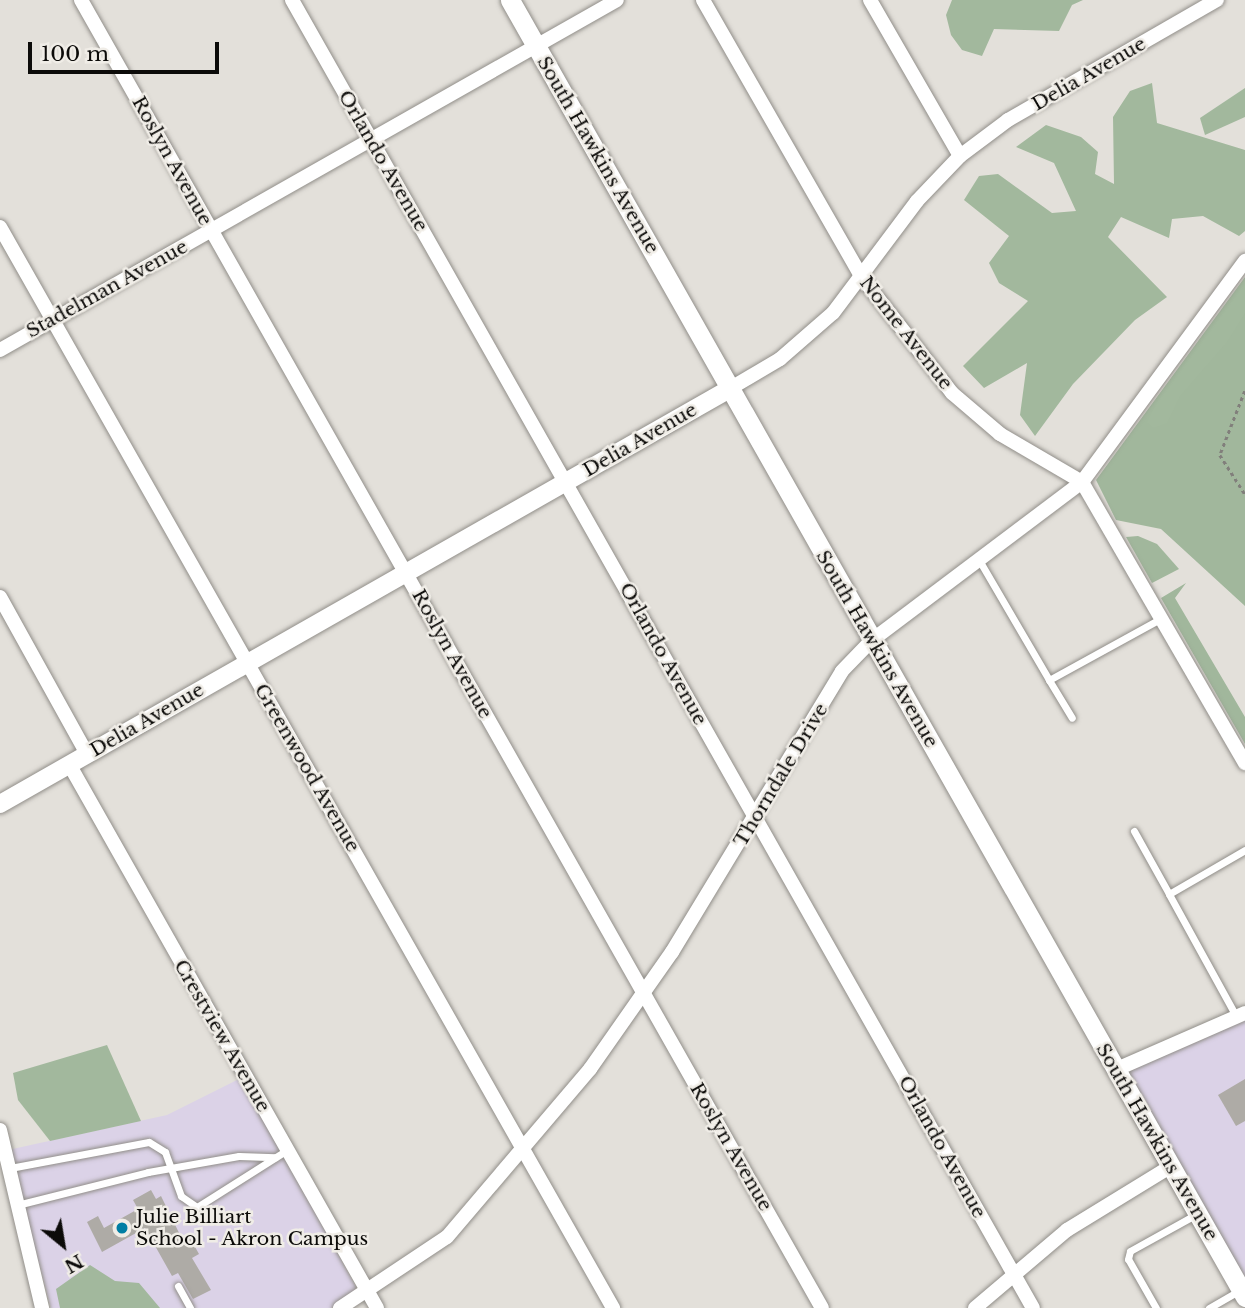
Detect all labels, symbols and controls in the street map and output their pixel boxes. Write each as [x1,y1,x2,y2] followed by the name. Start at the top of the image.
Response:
[32,28,222,72] scale bar
[1028,32,1150,116] street label: Delia Avenue
[41,41,109,67] text: 100 m
[532,52,664,258] street label: South Hawkins Avenue
[333,86,433,236] street label: Orlando Avenue
[127,92,217,230] street label: Roslyn Avenue
[22,235,192,343] street label: Stadelman Avenue
[855,272,957,394] street label: Nome Avenue
[579,398,701,482] street label: Delia Avenue
[811,546,943,752] street label: South Hawkins Avenue
[614,579,712,729] street label: Orlando Avenue
[407,585,497,723] street label: Roslyn Avenue
[86,678,208,762] street label: Delia Avenue
[249,680,365,856] street label: Greenwood Avenue
[729,699,833,851] street label: Thorndale Drive
[169,955,275,1117] street label: Crestview Avenue
[1091,1039,1223,1245] street label: South Hawkins Avenue
[893,1072,991,1222] street label: Orlando Avenue
[685,1079,777,1215] street label: Roslyn Avenue
[136,1206,369,1250] place label: Julie Billiart School - Akron Campus
[28,1210,98,1280] north arrow
[114,1220,130,1236] marker: Julie Billiart School - Akron Campus
[60,1249,87,1278] text: N

